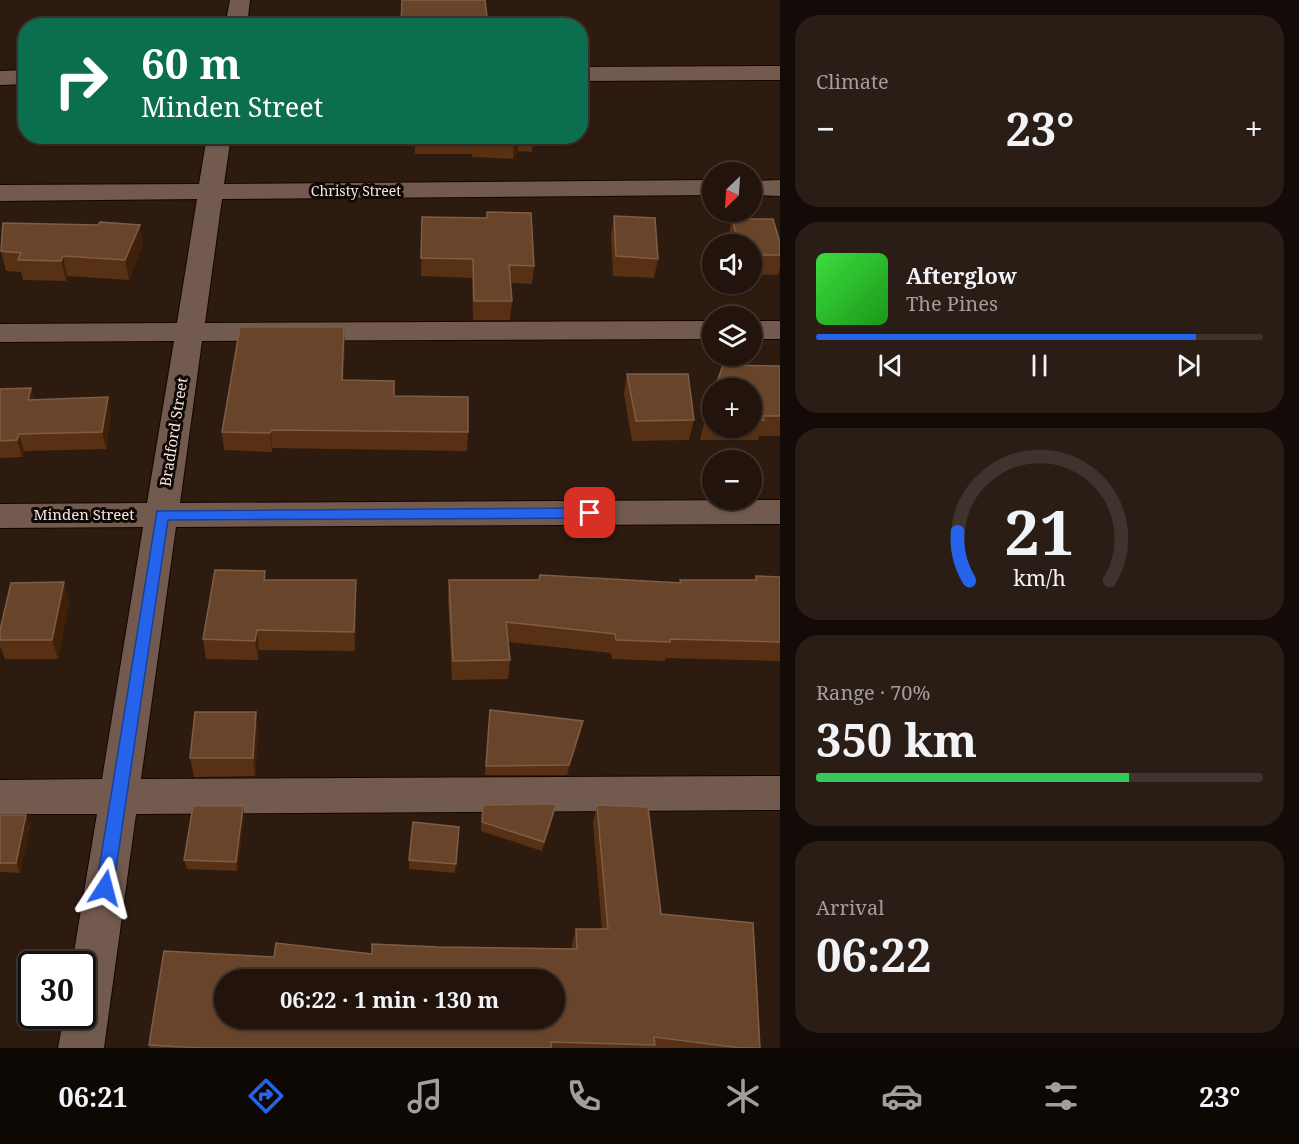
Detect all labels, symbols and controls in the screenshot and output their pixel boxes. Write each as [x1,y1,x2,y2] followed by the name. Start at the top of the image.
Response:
[141,34,241,91] text: 60 m
[42,42,120,120] icon: right
[816,68,889,95] text: Climate
[141,88,323,125] text: Minden Street
[1005,98,1074,159] text: 23°
[816,106,835,151] text: −
[1245,106,1263,151] text: +
[702,162,762,222] north arrow
[702,162,762,510] map controls
[311,181,401,200] street label: Christy Street
[702,234,762,294] button: sound
[906,260,1017,290] text: Afterglow
[906,290,998,317] text: The Pines
[702,306,762,366] button: layers
[874,349,907,382] icon: previous
[1023,349,1056,382] icon: pause
[1172,349,1205,382] icon: next
[154,376,192,488] street label: Bradford Street
[702,378,762,438] button: +
[702,450,762,510] button: −
[564,487,615,538] pin
[1004,488,1075,573] text: 21
[573,496,606,529] icon: arrive
[33,504,135,524] street label: Minden Street
[1013,563,1066,592] text: km/h
[816,679,930,706] text: Range · 70%
[816,709,977,770] text: 350 km
[73,856,137,920] position arrow
[816,894,884,921] text: Arrival
[816,924,931,985] text: 06:22
[18,951,96,1029] speed limit sign: 30
[280,984,499,1014] text: 06:22 · 1 min · 130 m
[245,1075,287,1117] icon: directions
[404,1075,446,1117] icon: music
[563,1075,605,1117] icon: phone
[722,1075,764,1117] icon: climate
[881,1075,923,1117] icon: car
[1040,1075,1082,1117] icon: filters
[59,1078,128,1115] text: 06:21
[1199,1078,1240,1115] text: 23°

